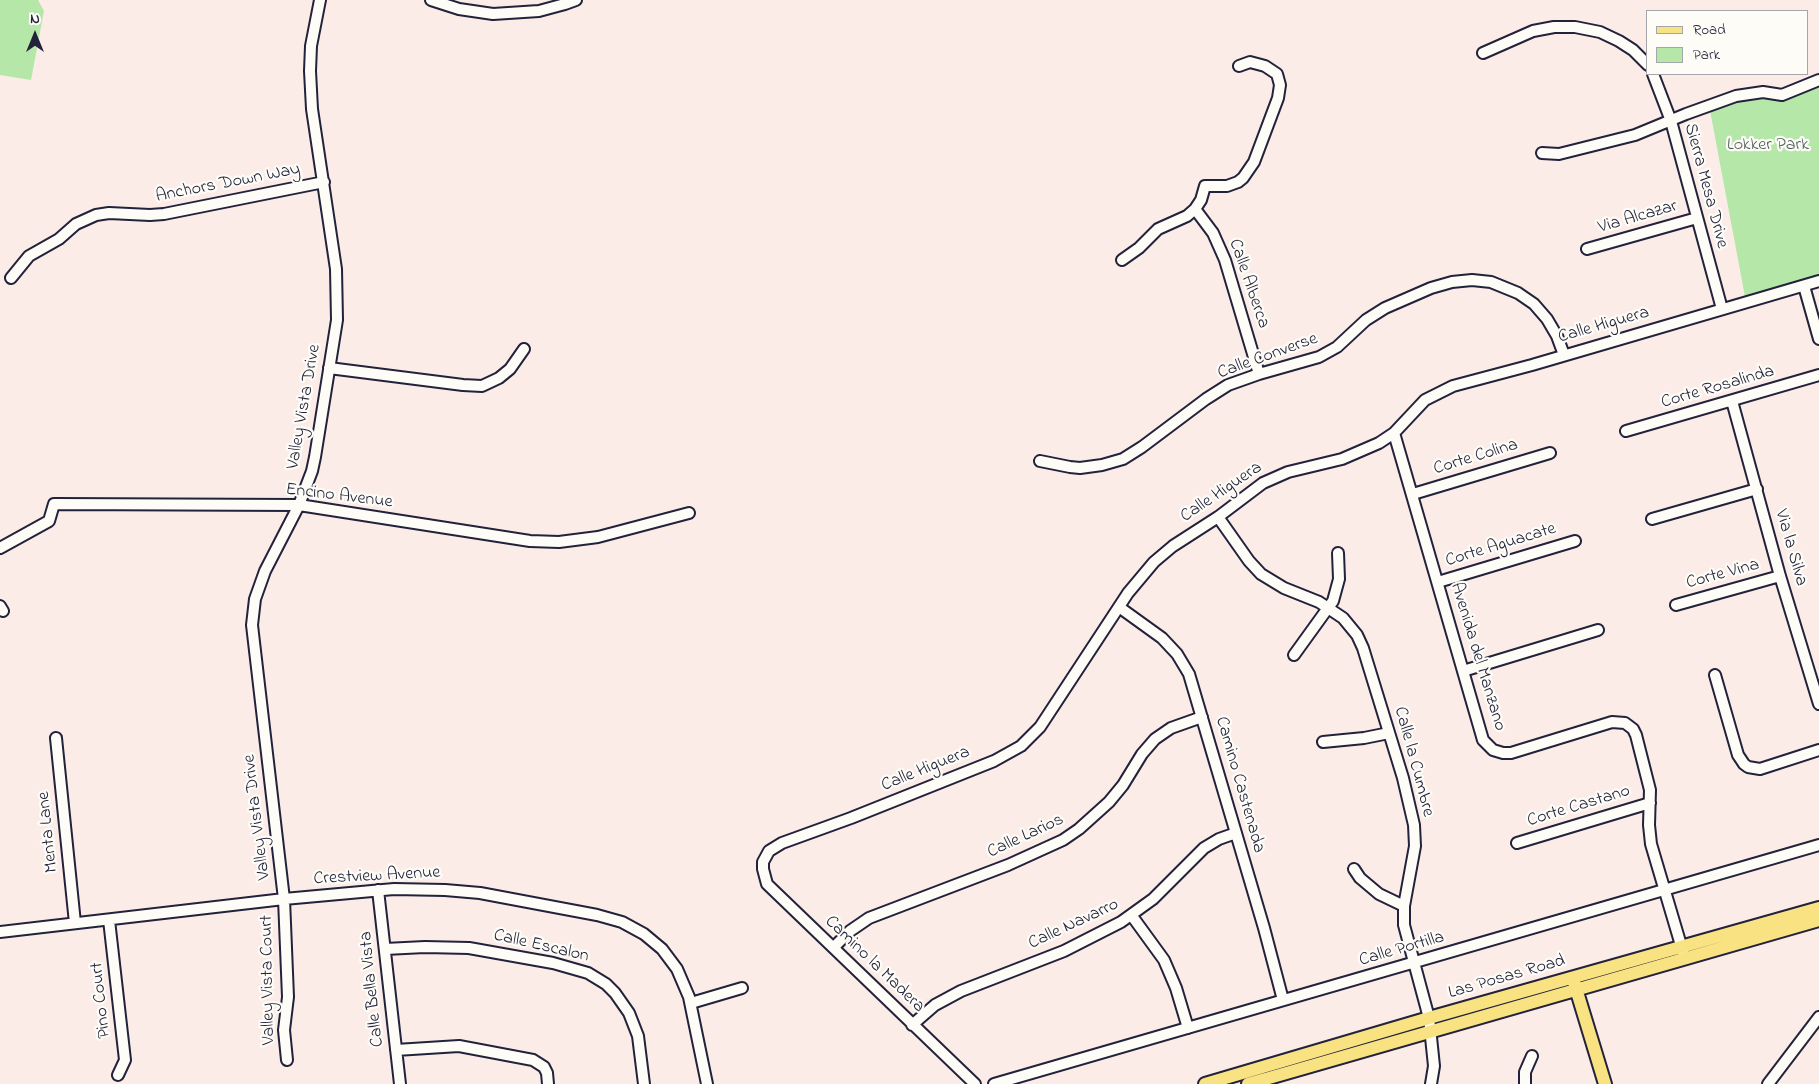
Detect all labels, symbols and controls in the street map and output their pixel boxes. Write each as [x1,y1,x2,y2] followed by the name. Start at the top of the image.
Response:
[30,9,40,30] text: N
[10,10,60,60] north arrow
[1646,10,1809,75] legend
[1693,19,1726,41] text: Road
[1693,44,1720,66] text: Park
[1678,121,1732,251] street label: Sierra Mesa Drive
[1727,135,1809,157] park label: Lokker Park
[154,159,302,209] street label: Anchors Down Way
[1596,196,1680,240] street label: Via Alcazar
[1223,236,1273,332] street label: Calle Alberca
[1556,303,1652,349] street label: Calle Higuera
[1215,329,1321,385] street label: Calle Converse
[283,343,327,471] street label: Valley Vista Drive
[1659,362,1777,414] street label: Corte Rosalinda
[1431,435,1521,481] street label: Corte Colina
[1177,458,1267,528] street label: Calle Higuera
[284,480,394,514] street label: Encino Avenue
[1769,507,1811,589] street label: Via la Silva
[1443,519,1559,573] street label: Corte Aguacate
[1684,555,1762,595] street label: Corte Vina
[1444,580,1510,734] street label: Avenida del Manzano
[1388,705,1438,819] street label: Calle la Cumbre
[1209,714,1269,856] street label: Camino Castenada
[879,742,973,798] street label: Calle Higuera
[240,753,276,881] street label: Valley Vista Drive
[1525,781,1633,833] street label: Corte Castano
[34,790,64,874] street label: Menta Lane
[984,810,1068,864] street label: Calle Larios
[313,863,441,891] street label: Crestview Avenue
[1025,895,1123,955] street label: Calle Navarro
[819,912,929,1018] street label: Camino la Madera
[257,915,281,1045] street label: Valley Vista Court
[491,926,591,968] street label: Calle Escalon
[1357,928,1447,972] street label: Calle Portilla
[356,930,390,1048] street label: Calle Bella Vista
[1446,951,1568,1005] street label: Las Posas Road
[87,961,117,1039] street label: Pino Court

